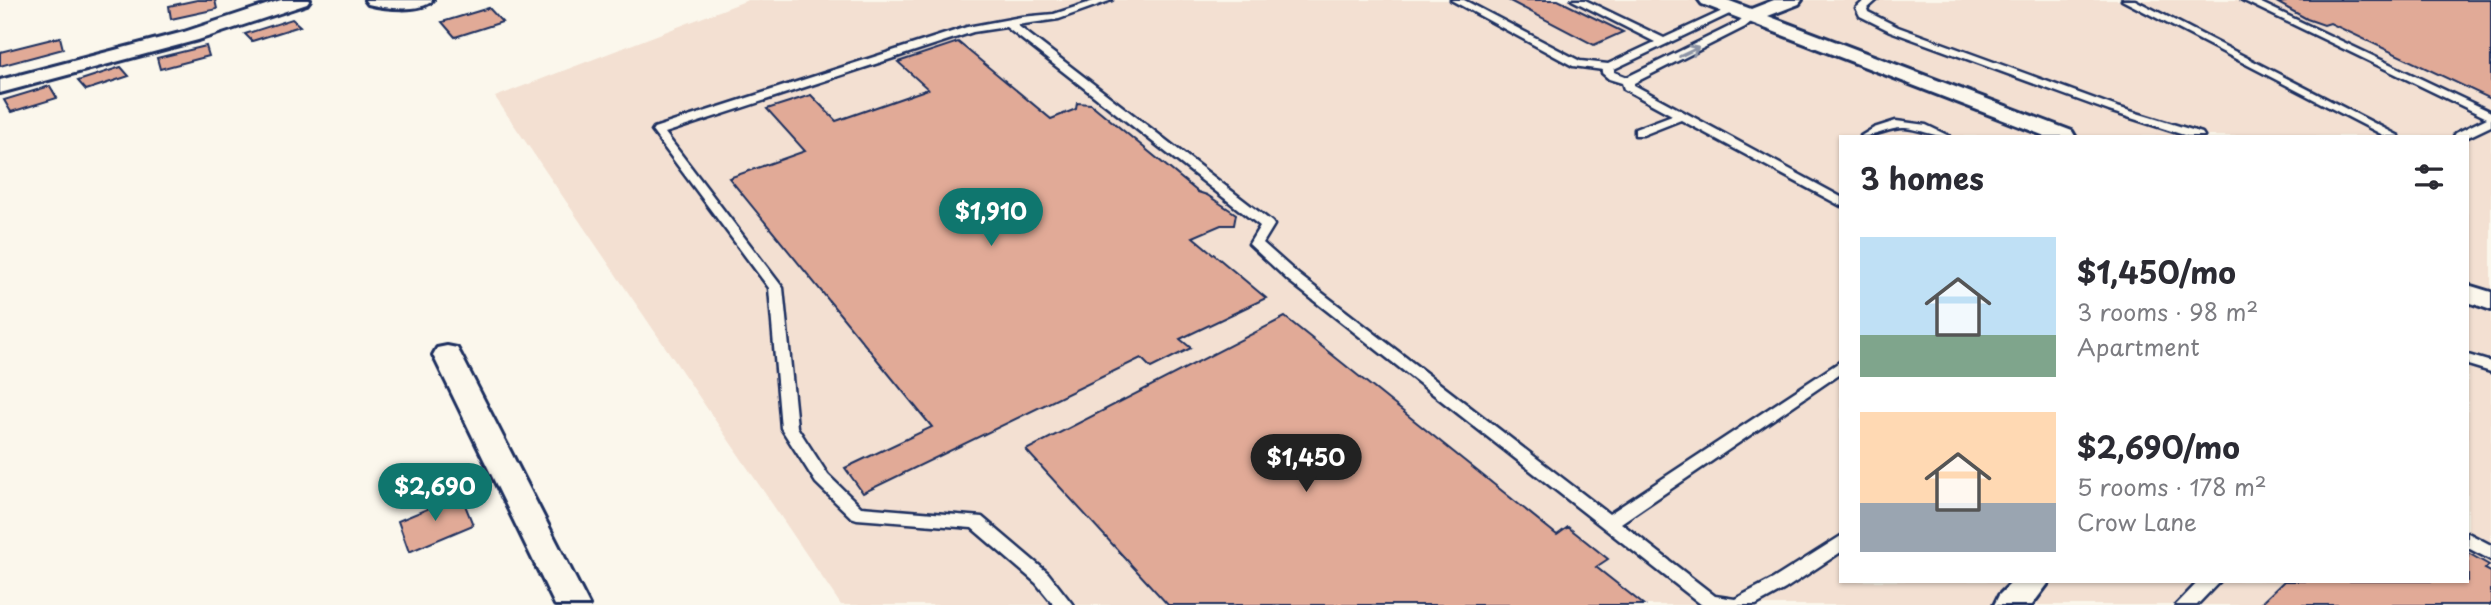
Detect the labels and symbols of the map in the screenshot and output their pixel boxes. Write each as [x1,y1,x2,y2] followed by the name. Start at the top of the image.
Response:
[1678,44,1699,58] one-way arrow
[934,188,1048,248] pin: $1,910
[1249,434,1363,494] pin: $1,450
[378,463,492,523] pin: $2,690

